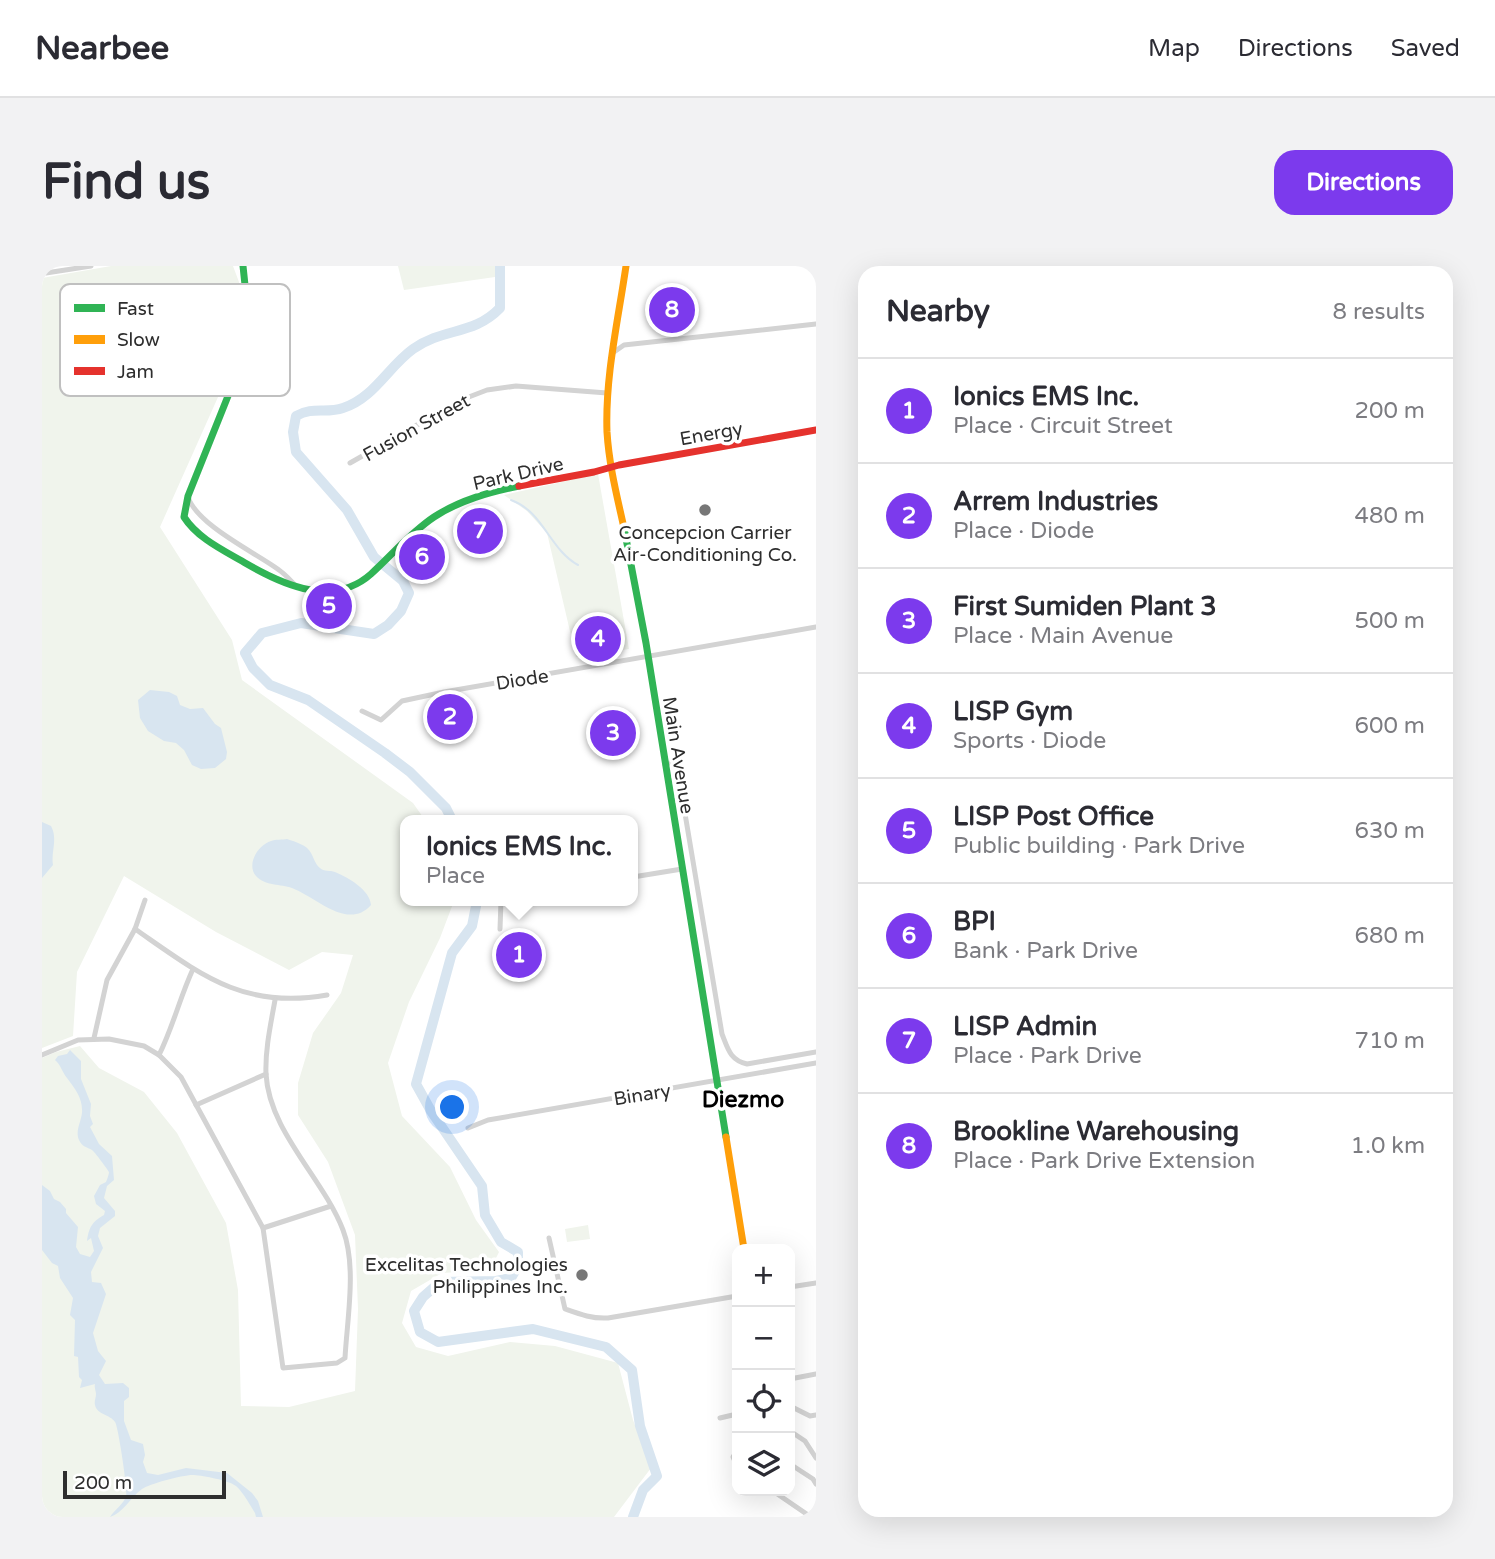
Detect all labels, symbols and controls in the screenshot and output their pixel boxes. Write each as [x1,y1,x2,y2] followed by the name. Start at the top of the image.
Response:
[35,29,169,68] text: Nearbee
[1148,34,1200,63] text: Map
[1238,34,1353,63] text: Directions
[1391,34,1460,63] text: Saved
[1274,150,1453,215] button: Directions
[42,153,210,212] text: Find us
[60,284,290,396] legend
[649,284,695,336] pin: 8
[886,293,990,330] text: Nearby
[117,298,154,320] text: Fast
[1332,298,1425,326] text: 8 results
[117,329,160,351] text: Slow
[117,361,154,383] text: Jam
[953,381,1139,412] text: Ionics EMS Inc.
[359,389,474,466] street label: Fusion Street
[902,397,916,425] text: 1
[1355,397,1425,425] text: 200 m
[953,412,1173,440] text: Place · Circuit Street
[678,418,744,450] street label: Energy
[471,453,566,495] street label: Park Drive
[953,486,1158,517] text: Arrem Industries
[697,502,713,518] marker: Concepcion Carrier Air-Conditioning Co.
[902,502,916,530] text: 2
[1355,502,1425,530] text: 480 m
[457,505,503,557] pin: 7
[953,517,1094,545] text: Place · Diode
[613,522,797,566] place label: Concepcion Carrier Air-Conditioning Co.
[399,531,445,583] pin: 6
[306,580,352,632] pin: 5
[953,591,1217,622] text: First Sumiden Plant 3
[902,607,916,635] text: 3
[1355,607,1425,635] text: 500 m
[575,613,621,665] pin: 4
[953,622,1173,650] text: Place · Main Avenue
[494,665,550,695] street label: Diode
[427,691,473,743] pin: 2
[658,695,698,815] street label: Main Avenue
[953,696,1073,727] text: LISP Gym
[590,707,636,759] pin: 3
[902,712,916,740] text: 4
[1355,712,1425,740] text: 600 m
[953,727,1106,755] text: Sports · Diode
[953,801,1154,832] text: LISP Post Office
[400,815,638,906] popup
[902,817,916,845] text: 5
[1355,817,1425,845] text: 630 m
[426,831,612,862] text: Ionics EMS Inc.
[953,832,1245,860] text: Public building · Park Drive
[426,862,485,890] text: Place
[953,906,996,937] text: BPI
[902,922,916,950] text: 6
[1355,922,1425,950] text: 680 m
[496,929,542,981] pin: 1
[953,937,1138,965] text: Bank · Park Drive
[953,1011,1097,1042] text: LISP Admin
[902,1027,916,1055] text: 7
[1355,1027,1425,1055] text: 710 m
[953,1042,1142,1070] text: Place · Park Drive
[612,1080,672,1110] street label: Binary
[702,1086,784,1114] district label: Diezmo
[435,1090,469,1124] your location
[953,1116,1239,1147] text: Brookline Warehousing
[902,1132,916,1160] text: 8
[1351,1132,1425,1160] text: 1.0 km
[953,1147,1255,1175] text: Place · Park Drive Extension
[732,1244,795,1496] map controls
[732,1244,795,1307] button: +
[365,1254,568,1298] place label: Excelitas Technologies Philippines Inc.
[574,1267,590,1283] marker: Excelitas Technologies Philippines Inc.
[732,1307,795,1370] button: −
[732,1370,795,1433] button: locate
[732,1433,795,1496] button: layers
[63,1468,226,1500] scale bar
[74,1472,132,1494] text: 200 m

